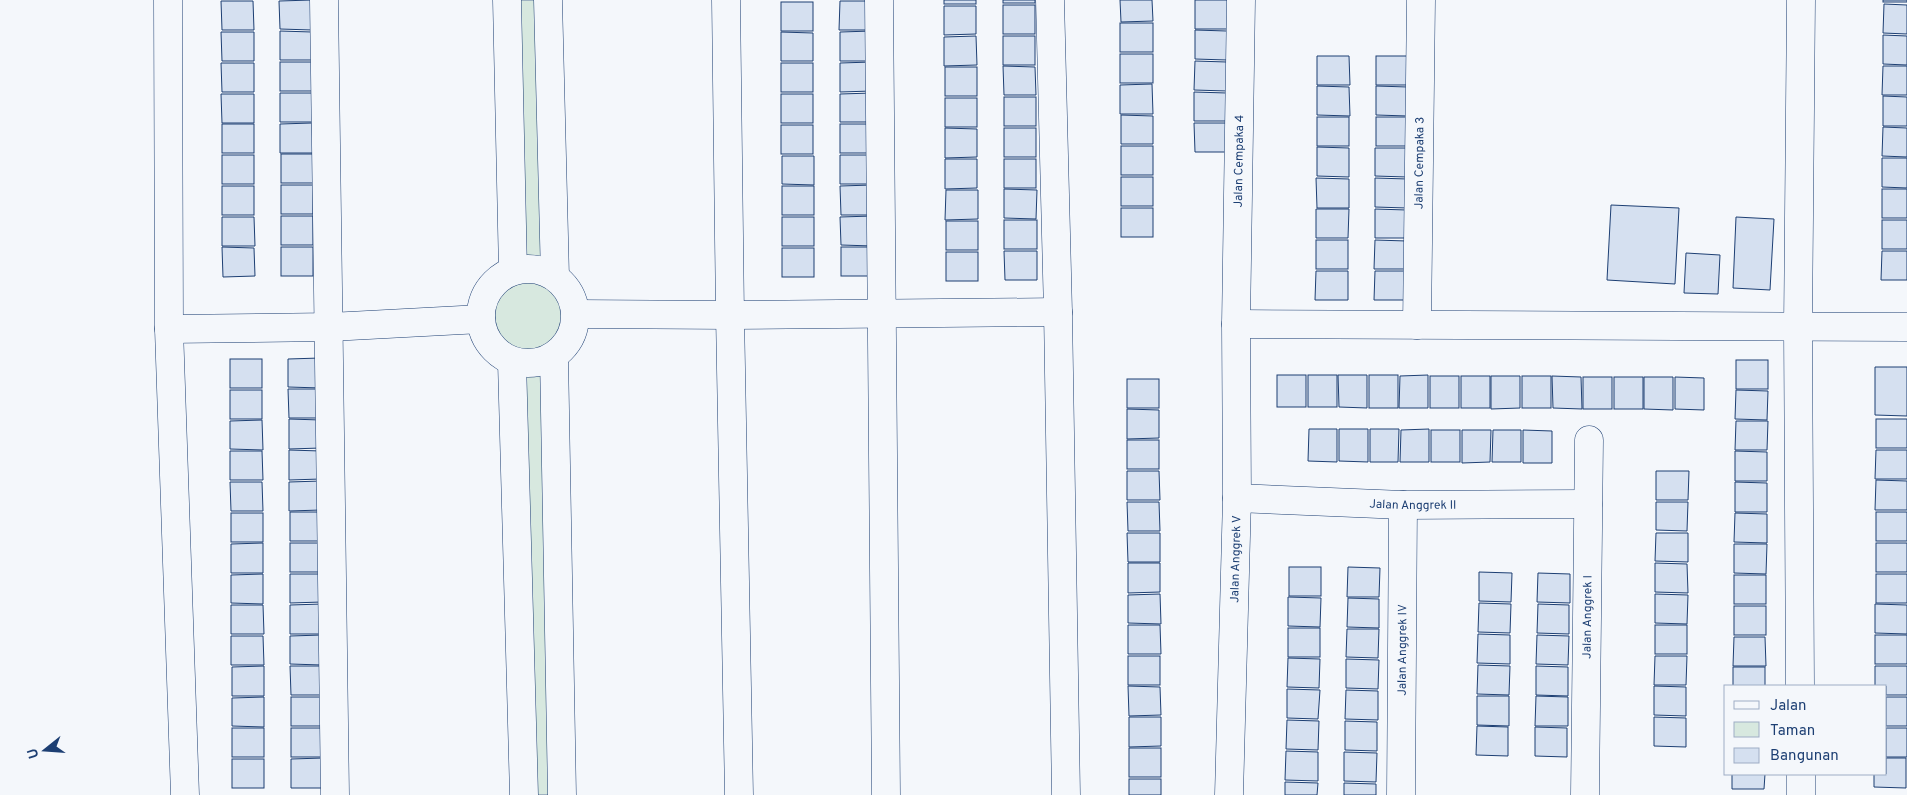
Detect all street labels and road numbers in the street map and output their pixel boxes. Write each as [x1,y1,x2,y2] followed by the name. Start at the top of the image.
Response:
[1231,115,1248,208] street label: Jalan Cempaka 4
[1411,117,1429,209] street label: Jalan Cempaka 3
[1369,497,1456,514] street label: Jalan Anggrek II
[1227,515,1246,603] street label: Jalan Anggrek V
[1580,575,1596,659] street label: Jalan Anggrek I
[1395,604,1411,696] street label: Jalan Anggrek IV

